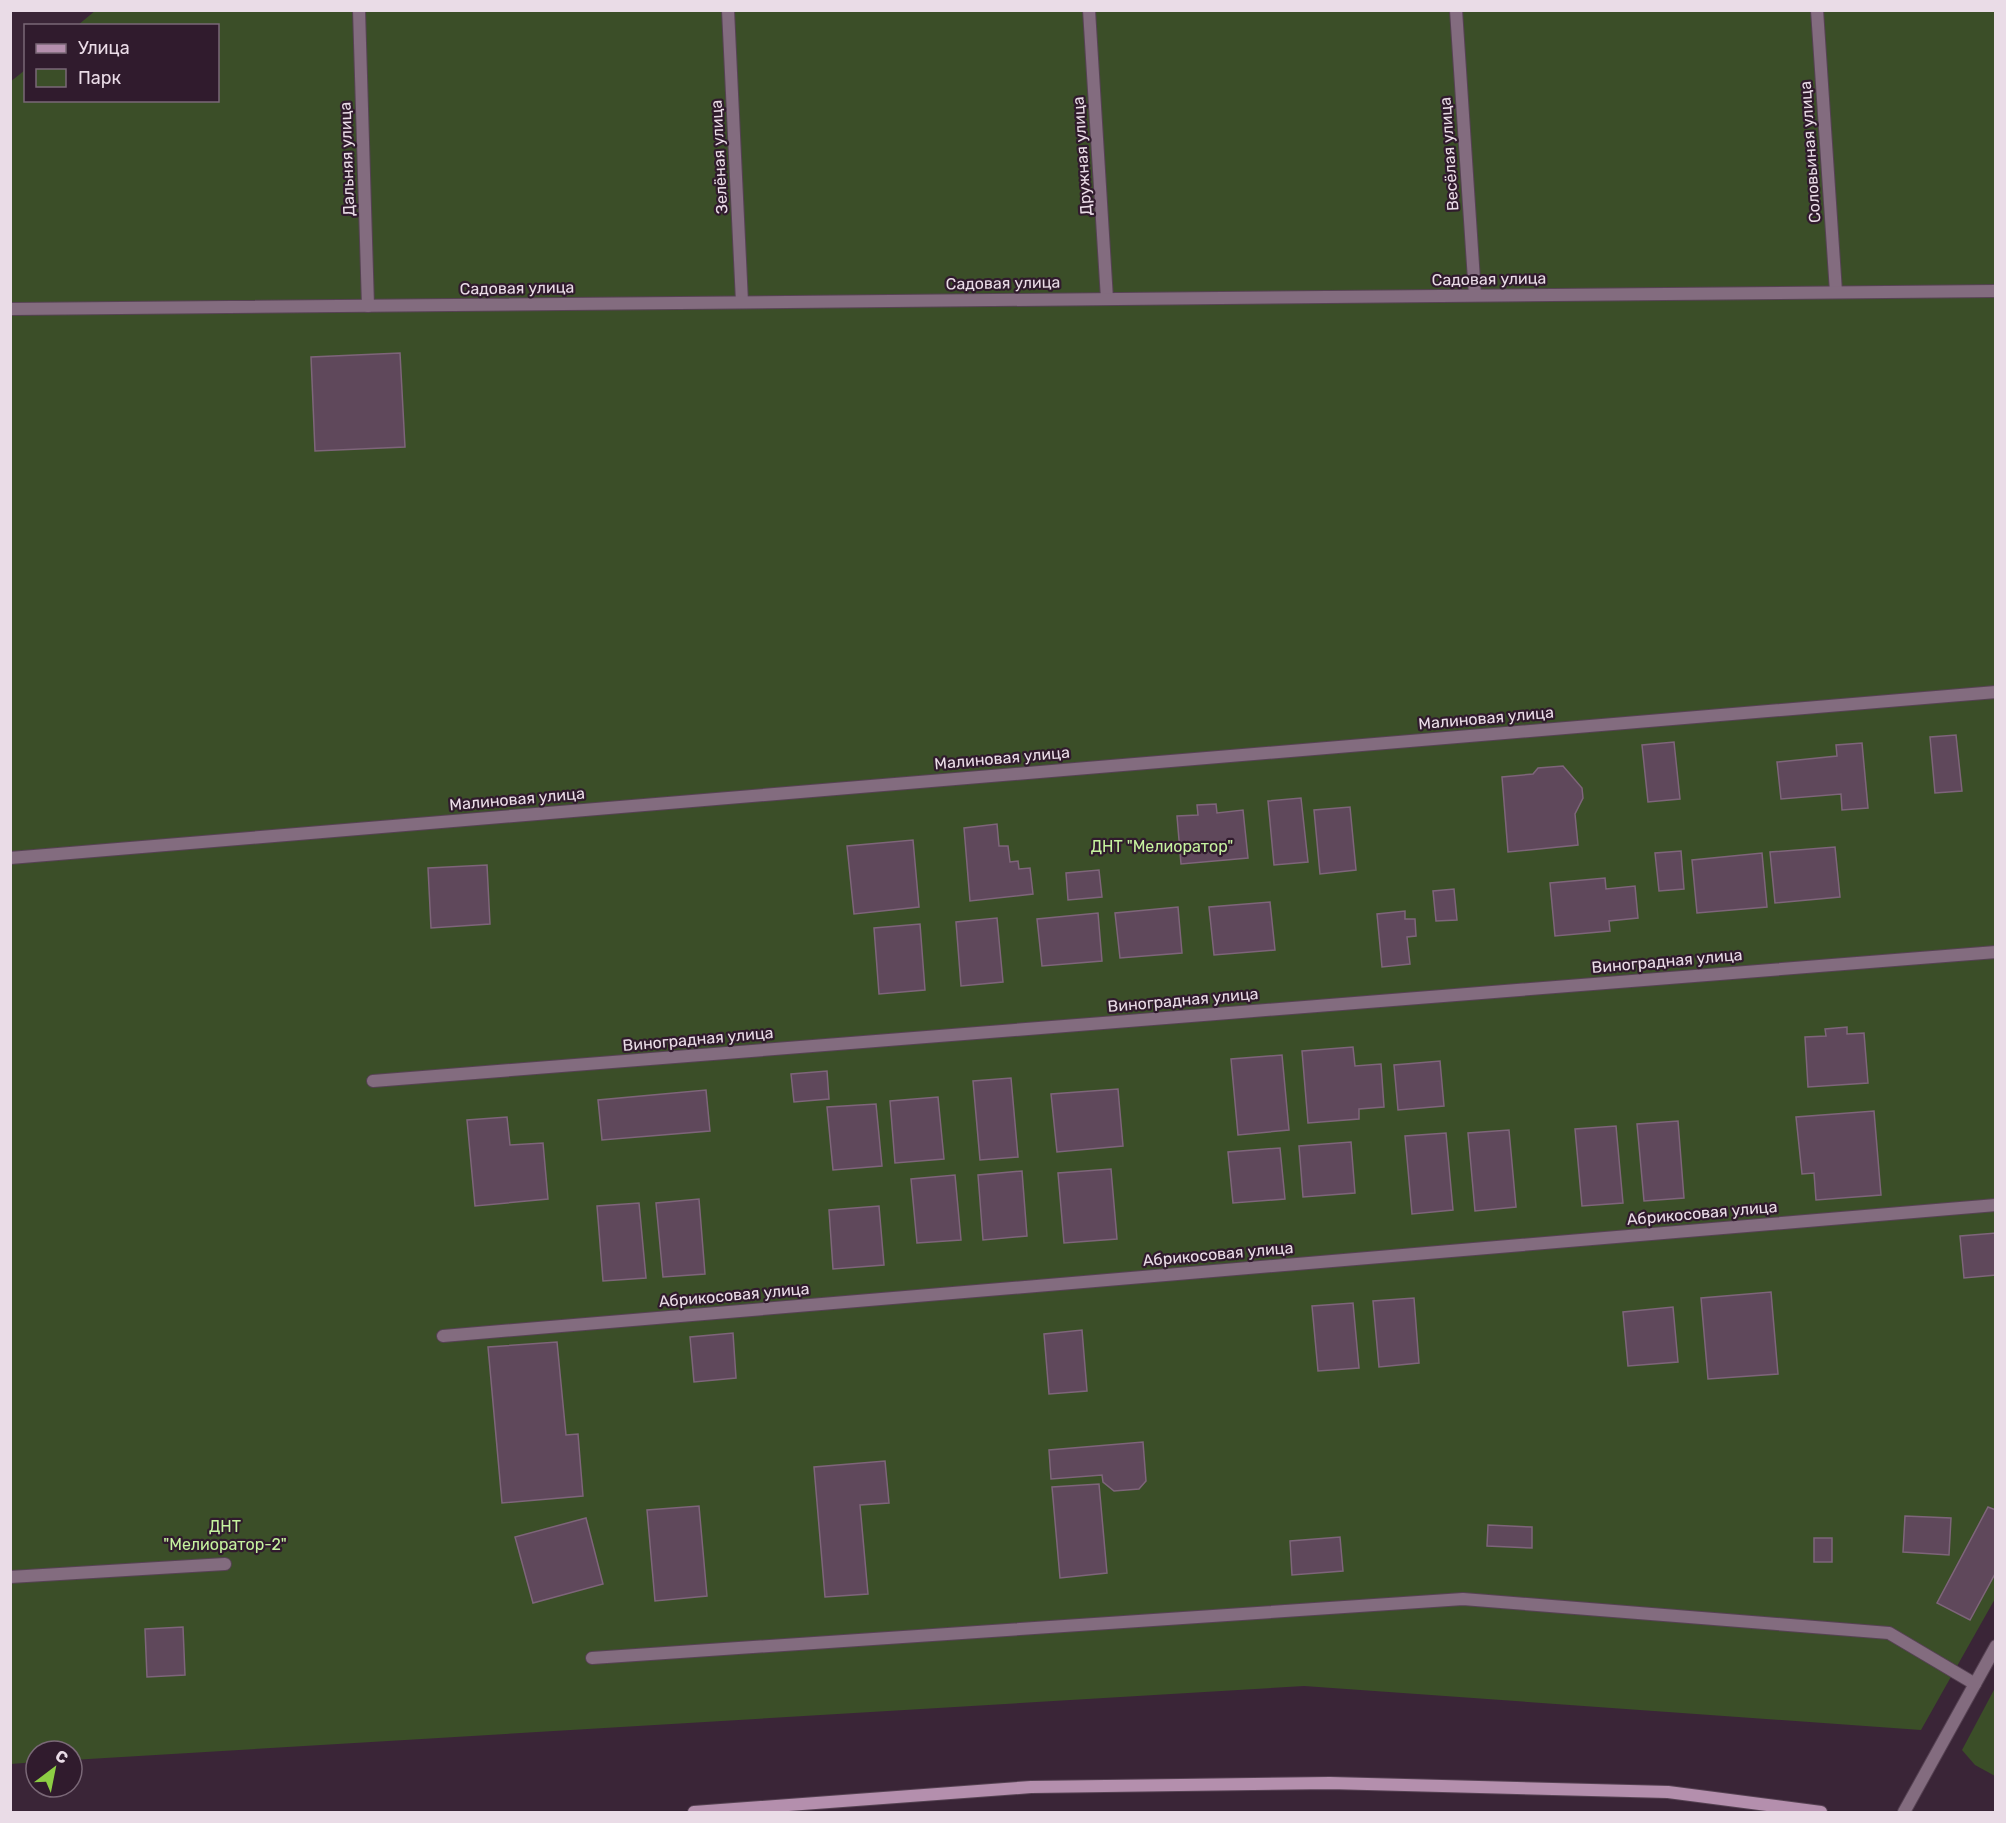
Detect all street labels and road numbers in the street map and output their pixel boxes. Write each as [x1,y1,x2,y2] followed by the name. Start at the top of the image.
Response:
[1796,80,1824,224] street label: Соловьиная улица
[1068,96,1096,216] street label: Дружная улица
[1436,96,1462,212] street label: Весёлая улица
[707,99,731,215] street label: Зелёная улица
[336,101,358,217] street label: Дальняя улица
[1431,269,1547,289] street label: Садовая улица
[945,273,1061,293] street label: Садовая улица
[459,278,575,298] street label: Садовая улица
[1417,703,1555,733] street label: Малиновая улица
[933,743,1071,773] street label: Малиновая улица
[448,784,586,814] street label: Малиновая улица
[1591,945,1743,977] street label: Виноградная улица
[1107,984,1259,1016] street label: Виноградная улица
[622,1023,774,1055] street label: Виноградная улица
[1626,1197,1778,1229] street label: Абрикосовая улица
[1142,1238,1294,1270] street label: Абрикосовая улица
[658,1279,810,1311] street label: Абрикосовая улица

